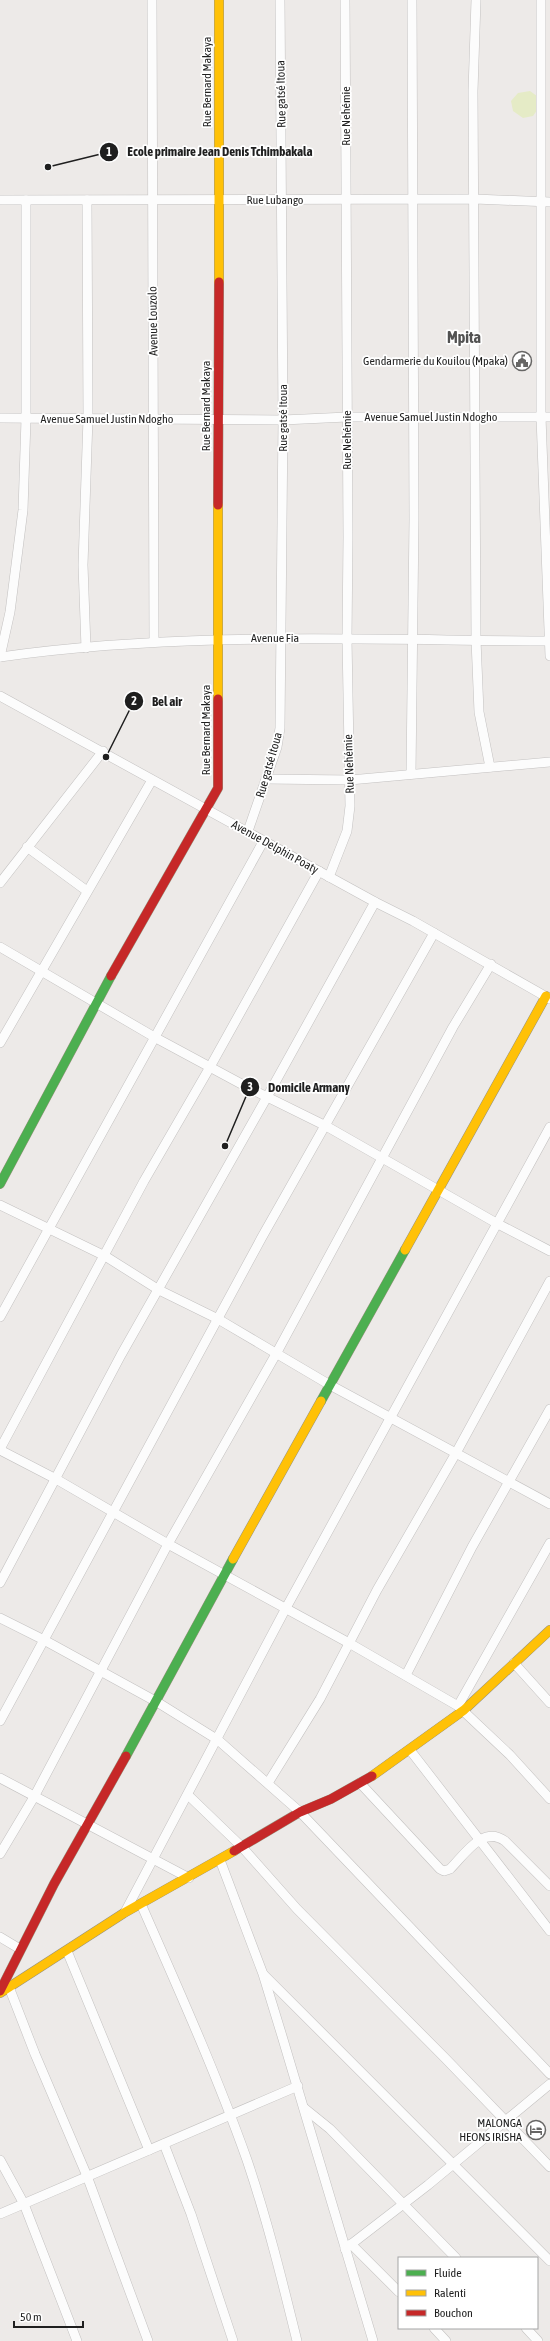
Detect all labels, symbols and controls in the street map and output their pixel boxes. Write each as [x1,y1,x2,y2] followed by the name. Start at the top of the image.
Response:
[200,37,214,127] street label: Rue Bernard Makaya
[273,60,289,128] street label: Rue gatsé Itoua
[339,86,353,146] street label: Rue Nehémie
[99,139,320,164] callout: Ecole primaire Jean Denis Tchimbakala
[127,144,313,159] text: Ecole primaire Jean Denis Tchimbakala
[106,145,112,159] text: 1
[247,193,304,207] street label: Rue Lubango
[145,286,161,356] street label: Avenue Louzolo
[447,328,481,346] district label: Mpita
[511,350,533,372] public building icon: Gendarmerie du Kouilou (Mpaka)
[363,354,508,368] place label: Gendarmerie du Kouilou (Mpaka)
[199,361,213,451] street label: Rue Bernard Makaya
[276,384,290,452] street label: Rue gatsé Itoua
[340,410,354,470] street label: Rue Nehémie
[365,410,498,424] street label: Avenue Samuel Justin Ndogho
[41,412,174,426] street label: Avenue Samuel Justin Ndogho
[251,631,299,645] street label: Avenue Fia
[199,685,213,775] street label: Rue Bernard Makaya
[124,688,190,713] callout: Bel air
[131,694,137,708] text: 2
[152,694,183,709] text: Bel air
[253,731,285,799] street label: Rue gatsé Itoua
[341,734,357,794] street label: Rue Nehémie
[229,817,321,877] street label: Avenue Delphin Poaty
[240,1075,358,1100] callout: Domicile Armany
[247,1080,253,1094] text: 3
[268,1080,351,1095] text: Domicile Armany
[459,2116,522,2144] place label: MALONGA HEONS IRISHA
[525,2119,547,2141] hotel icon: MALONGA HEONS IRISHA
[398,2257,538,2329] legend
[434,2266,462,2280] text: Fluide
[434,2286,466,2300] text: Ralenti
[14,2303,83,2329] scale bar
[434,2306,473,2320] text: Bouchon
[20,2310,42,2324] text: 50 m

